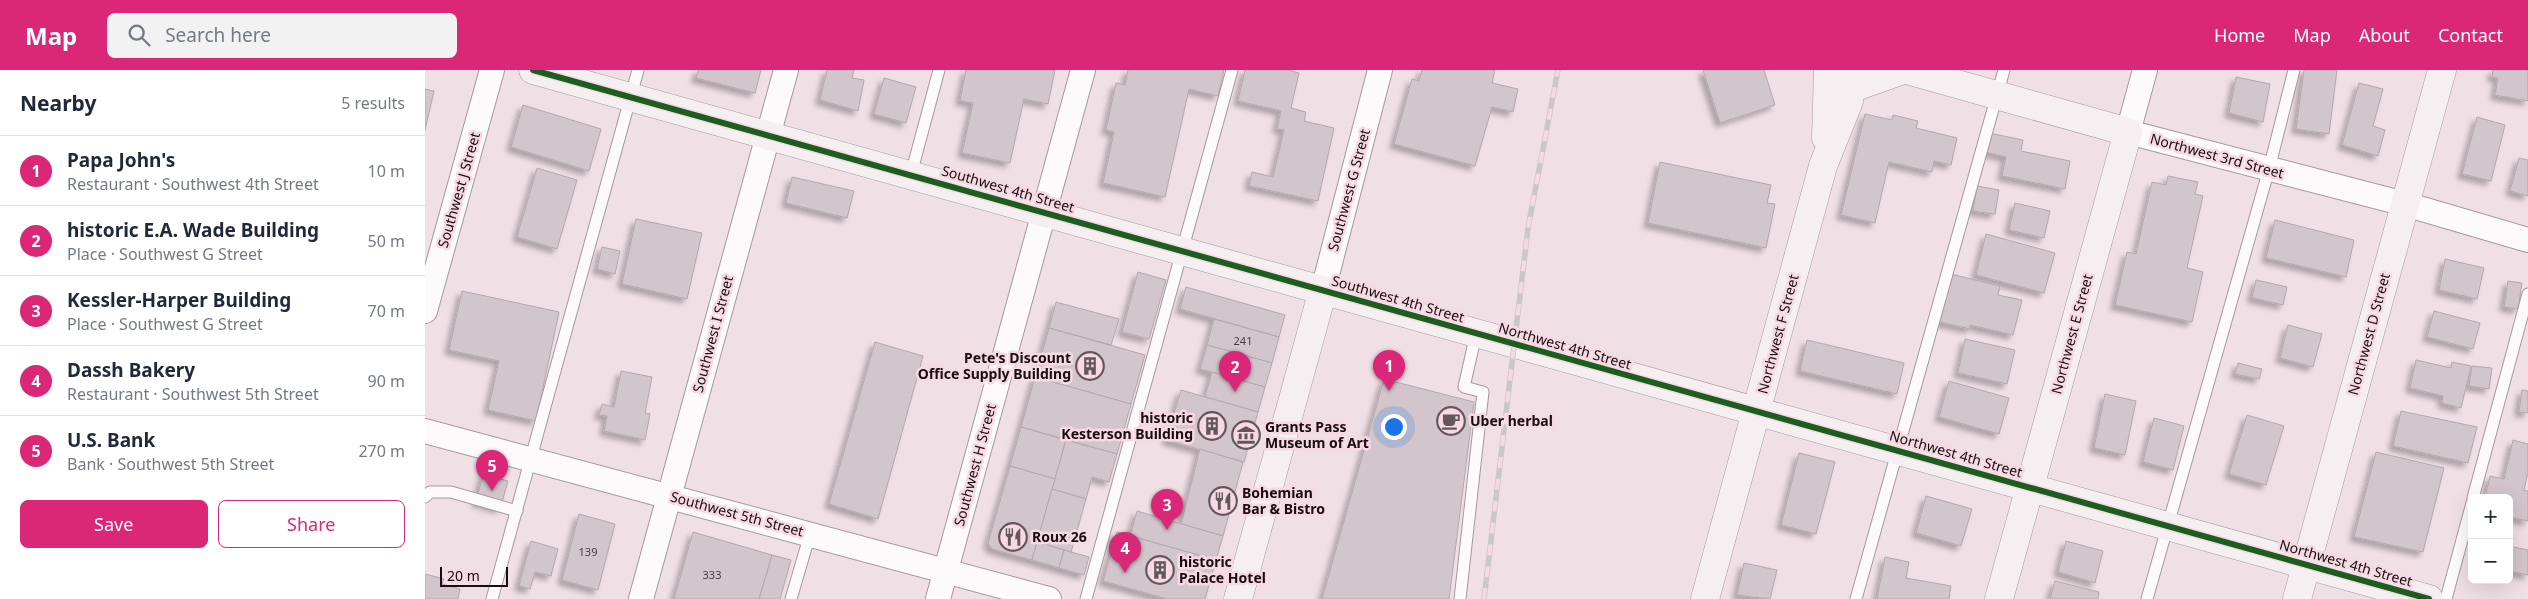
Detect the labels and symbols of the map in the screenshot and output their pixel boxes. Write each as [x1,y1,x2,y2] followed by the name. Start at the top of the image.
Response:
[1323,127,1374,253] street label: Southwest G Street
[2148,129,2286,183] street label: Northwest 3rd Street
[433,130,484,250] street label: Southwest J Street
[940,160,1077,217] street label: Southwest 4th Street
[1330,270,1467,327] street label: Southwest 4th Street
[2343,271,2394,397] street label: Northwest D Street
[1752,272,1803,396] street label: Northwest F Street
[2046,272,2097,396] street label: Northwest E Street
[688,273,737,394] street label: Southwest I Street
[1497,317,1634,374] street label: Northwest 4th Street
[1234,333,1252,348] house number: 241
[918,348,1071,383] place label: Pete's Discount Office Supply Building
[1373,350,1405,391] pin: 1
[1075,351,1105,381] building icon: Pete's Discount Office Supply Building
[1219,351,1251,392] pin: 2
[949,402,1000,528] street label: Southwest H Street
[1436,406,1466,436] cafe icon: Uber herbal
[1061,408,1193,443] place label: historic Kesterson Building
[1197,411,1227,441] building icon: historic Kesterson Building
[1470,411,1553,430] place label: Uber herbal
[1381,414,1407,440] your location
[1265,417,1369,452] place label: Grants Pass Museum of Art
[1231,420,1261,450] museum icon: Grants Pass Museum of Art
[1888,425,2025,482] street label: Northwest 4th Street
[476,450,508,491] pin: 5
[1242,483,1325,518] place label: Bohemian Bar & Bistro
[1208,486,1238,516] restaurant icon: Bohemian Bar & Bistro
[668,487,806,540] street label: Southwest 5th Street
[1151,489,1183,530] pin: 3
[998,522,1028,552] restaurant icon: Roux 26
[1032,527,1087,546] place label: Roux 26
[1109,532,1141,573] pin: 4
[2278,534,2415,591] street label: Northwest 4th Street
[579,544,597,559] house number: 139
[1179,552,1266,587] place label: historic Palace Hotel
[1145,555,1175,585] building icon: historic Palace Hotel
[440,564,507,587] scale bar
[703,567,721,582] house number: 333

